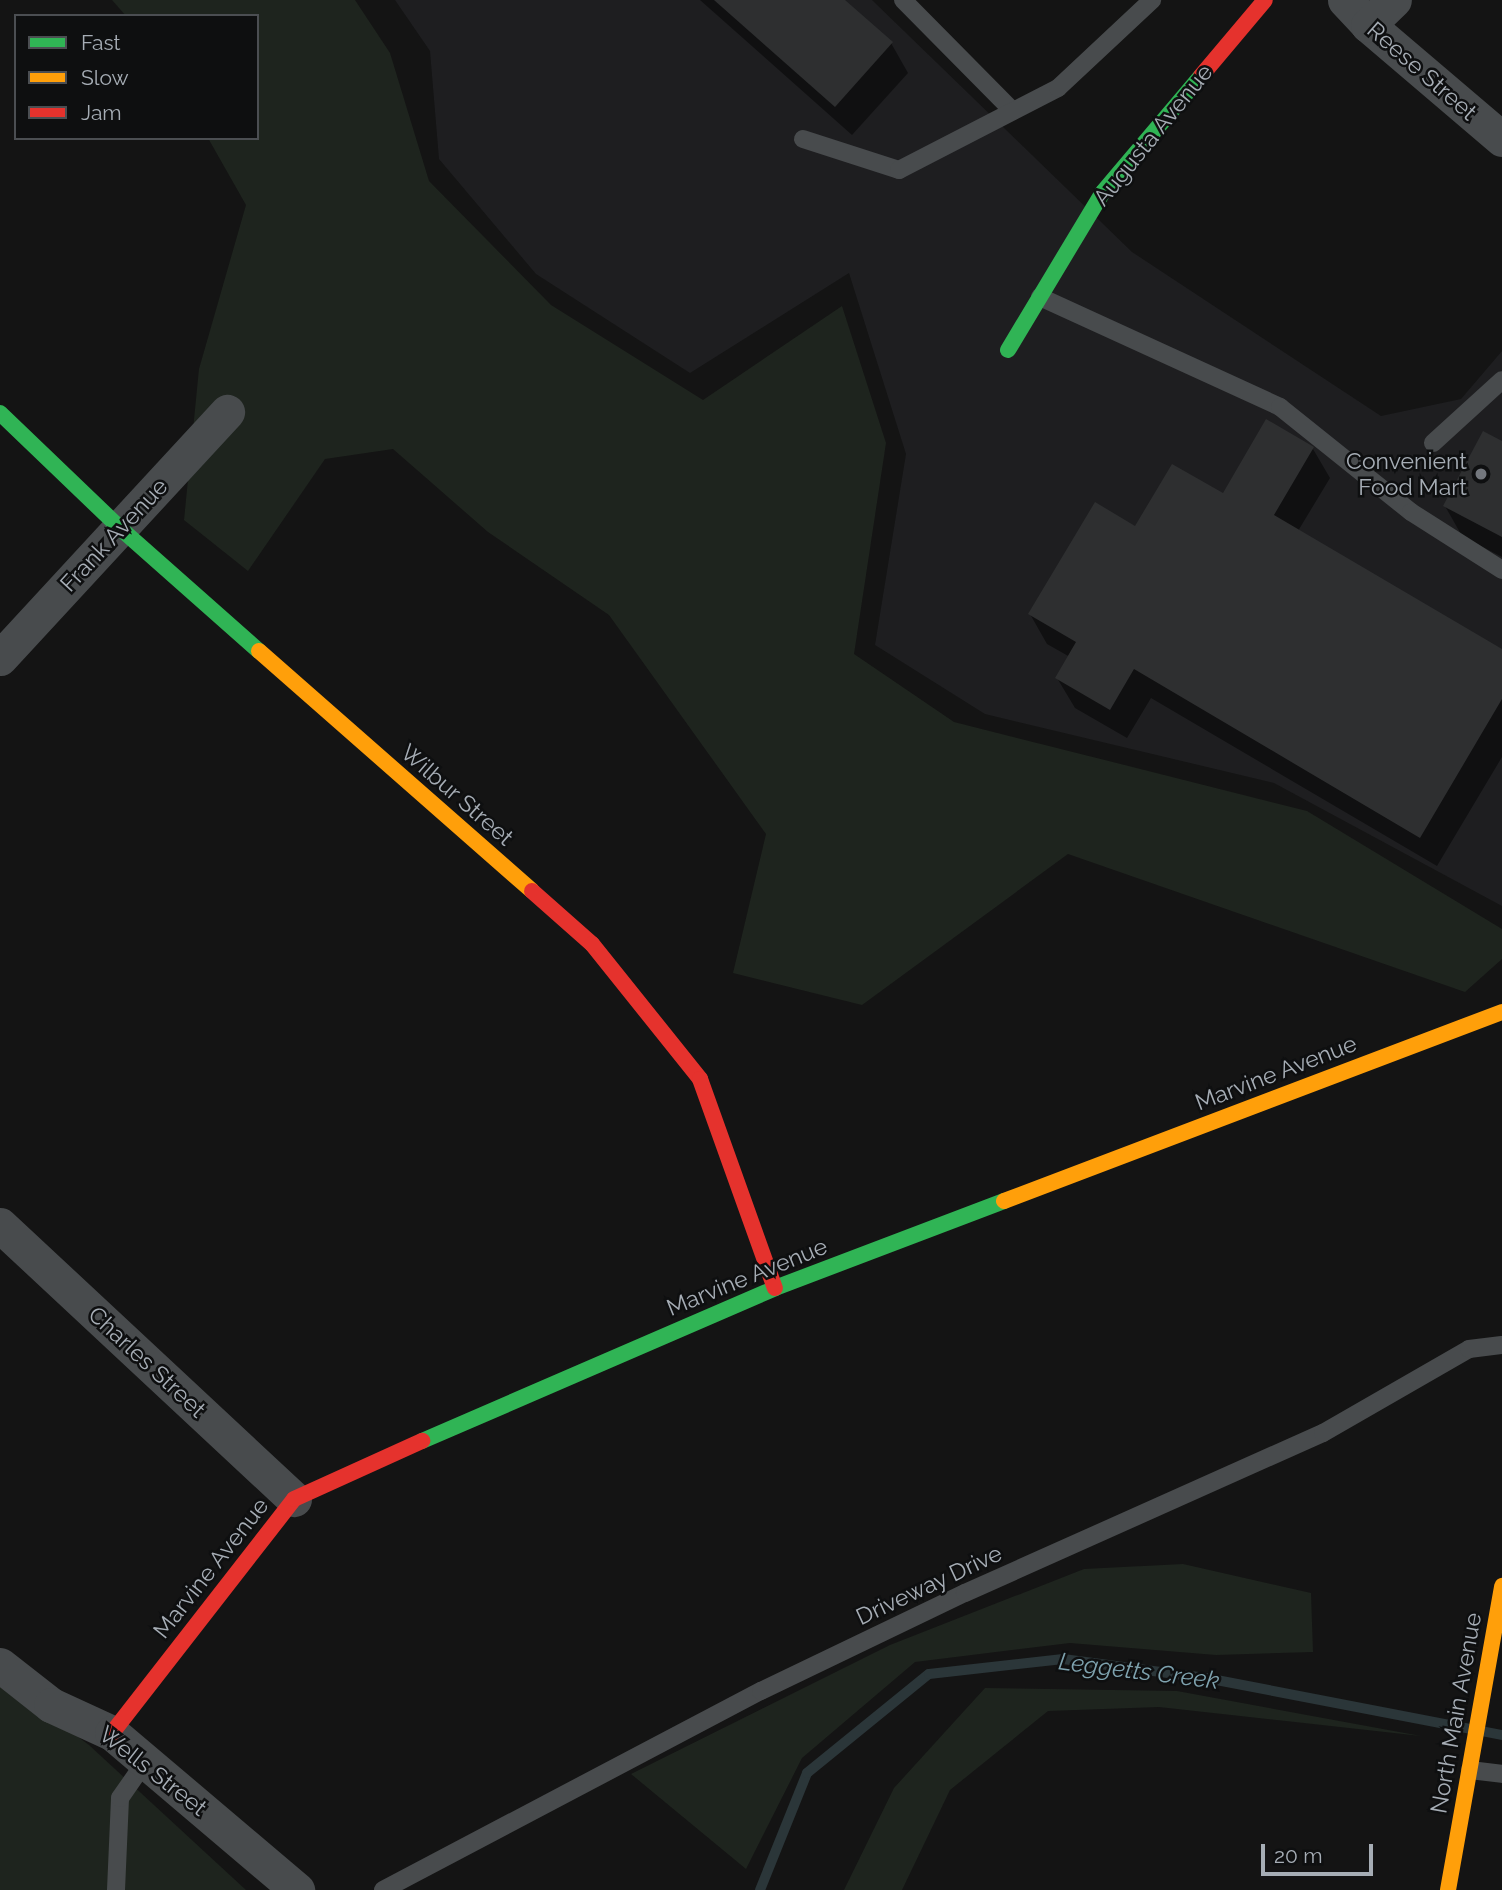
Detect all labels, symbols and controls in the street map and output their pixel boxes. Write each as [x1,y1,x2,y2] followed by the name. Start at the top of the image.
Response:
[14,14,259,140] legend
[1362,16,1482,126] street label: Reese Street
[81,30,121,55] text: Fast
[1087,58,1219,212] street label: Augusta Avenue
[81,65,129,90] text: Slow
[81,100,122,125] text: Jam
[1346,447,1467,501] place label: Convenient Food Mart
[1473,466,1489,482] marker: Convenient Food Mart
[54,472,174,598] street label: Frank Avenue
[395,738,519,852] street label: Wilbur Street
[1191,1029,1361,1117] street label: Marvine Avenue
[662,1232,832,1322] street label: Marvine Avenue
[83,1301,211,1423] street label: Charles Street
[147,1492,275,1644] street label: Marvine Avenue
[851,1539,1007,1631] street label: Driveway Drive
[1425,1610,1487,1816] street label: North Main Avenue
[1057,1647,1221,1695] water label: Leggetts Creek
[94,1720,212,1822] street label: Wells Street
[1264,1830,1376,1874] scale bar
[1274,1843,1322,1868] text: 20 m

